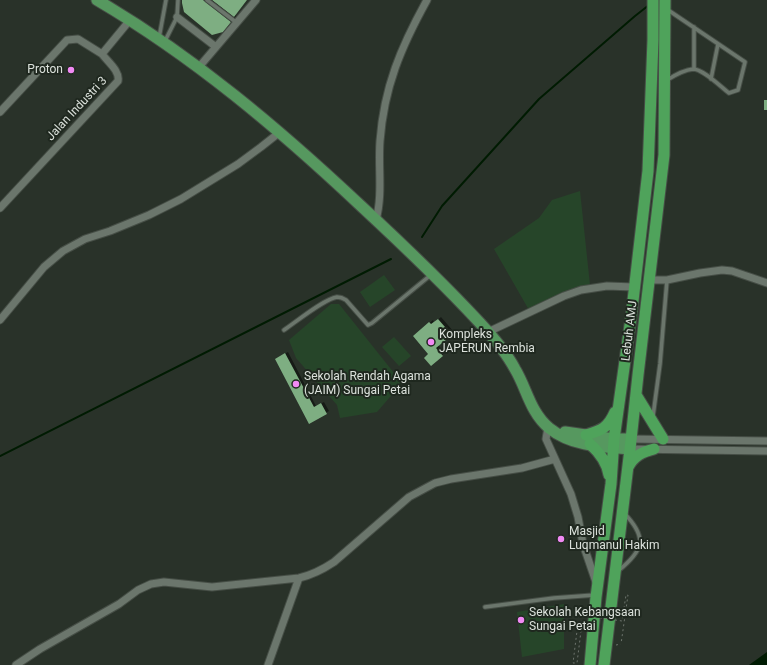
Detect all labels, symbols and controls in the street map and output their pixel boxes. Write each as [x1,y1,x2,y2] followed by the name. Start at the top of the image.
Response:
[27,63,63,77] place label: Proton
[66,65,76,75] marker: Proton
[44,74,110,144] street label: Jalan Industri 3
[619,300,641,362] street label: Lebuh AMJ
[439,328,535,356] place label: Kompleks JAPERUN Rembia
[426,337,436,347] marker: Kompleks JAPERUN Rembia
[304,370,431,398] place label: Sekolah Rendah Agama (JAIM) Sungai Petai
[291,379,301,389] marker: Sekolah Rendah Agama (JAIM) Sungai Petai
[569,525,659,553] place label: Masjid Luqmanul Hakim
[556,534,566,544] marker: Masjid Luqmanul Hakim
[529,606,641,634] place label: Sekolah Kebangsaan Sungai Petai
[516,615,526,625] marker: Sekolah Kebangsaan Sungai Petai

